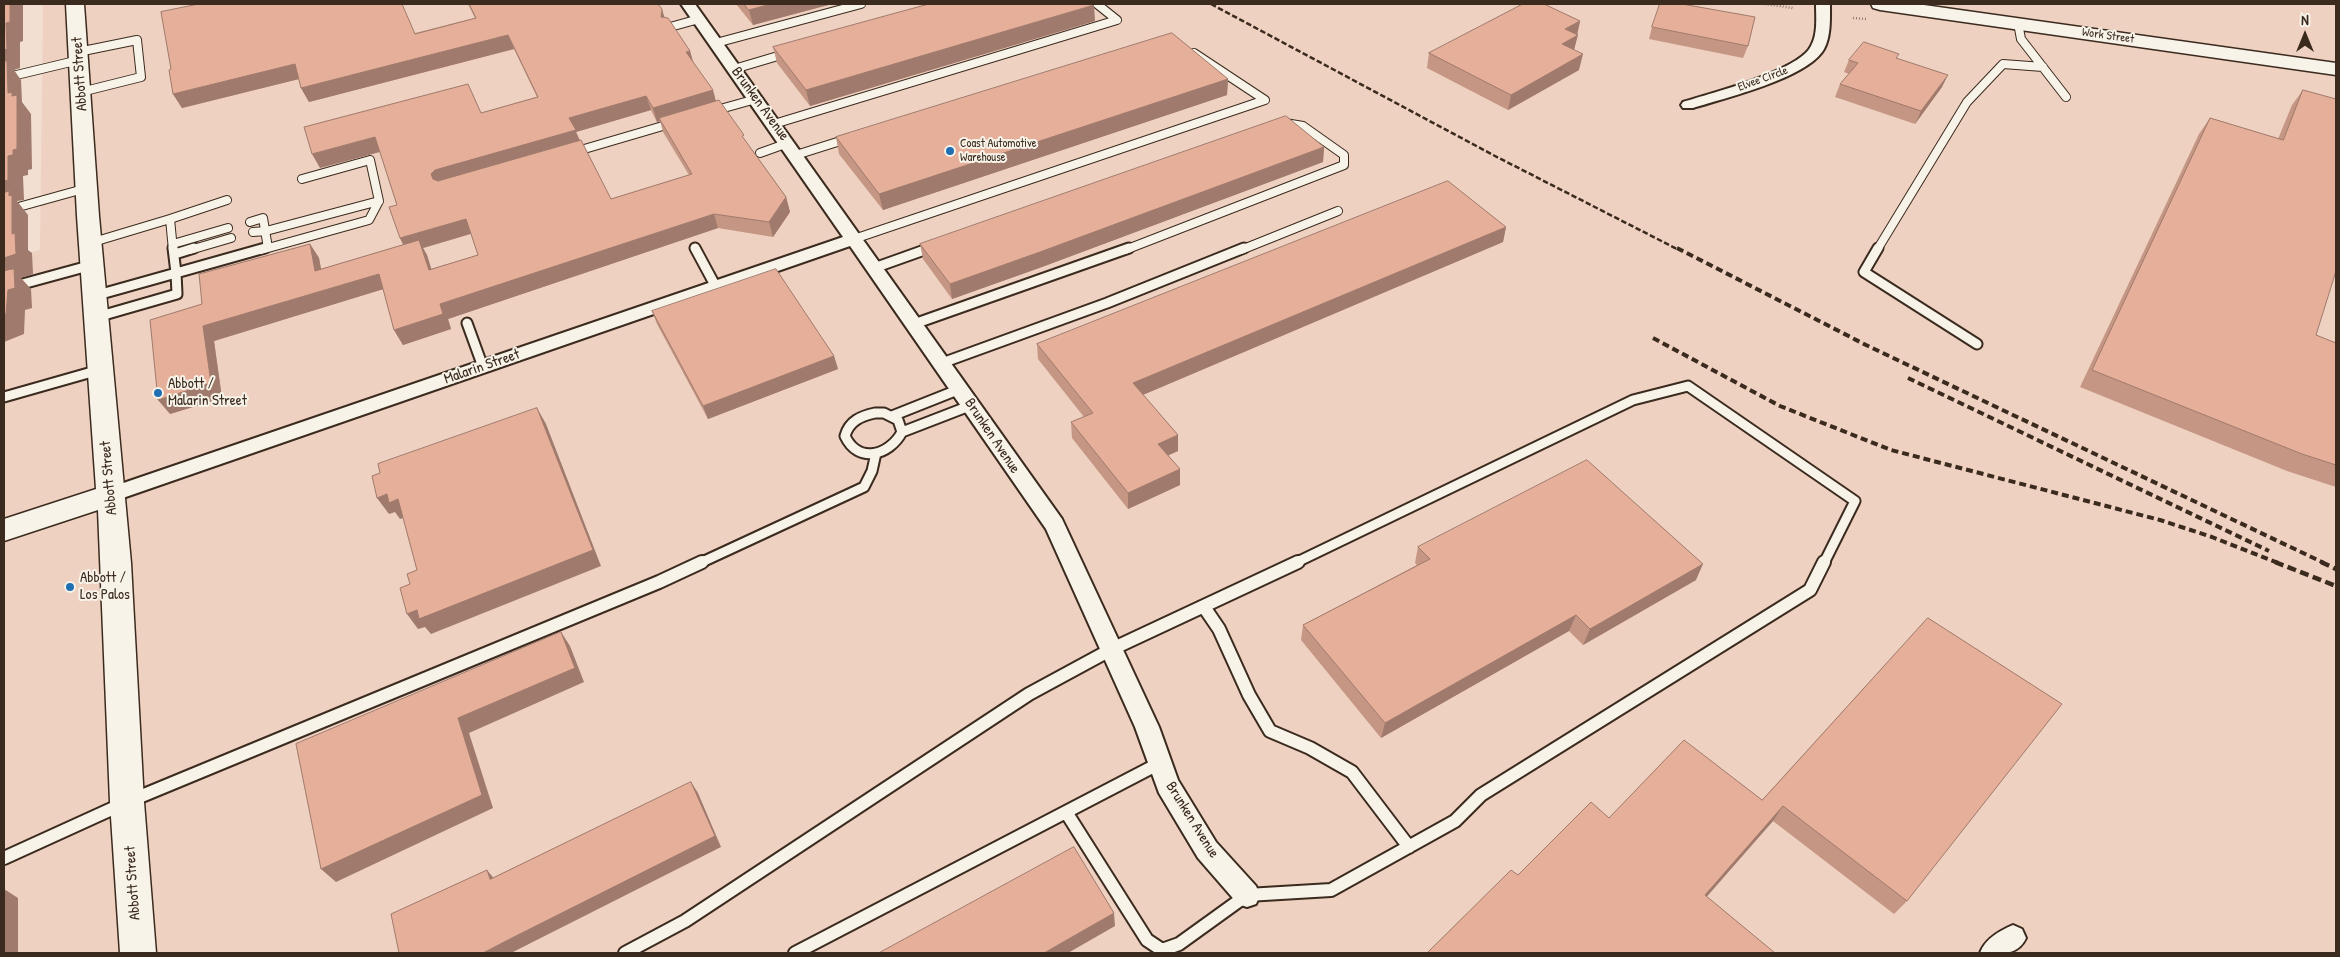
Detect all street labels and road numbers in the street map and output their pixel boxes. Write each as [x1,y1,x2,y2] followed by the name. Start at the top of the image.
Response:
[2081,25,2135,47] street label: Work Street
[68,36,92,112] street label: Abbott Street
[1736,63,1790,95] street label: Elvee Circle
[727,64,793,144] street label: Brunken Avenue
[442,346,522,388] street label: Malarin Street
[960,395,1024,477] street label: Brunken Avenue
[97,440,121,516] street label: Abbott Street
[1161,778,1223,862] street label: Brunken Avenue
[121,845,145,921] street label: Abbott Street

